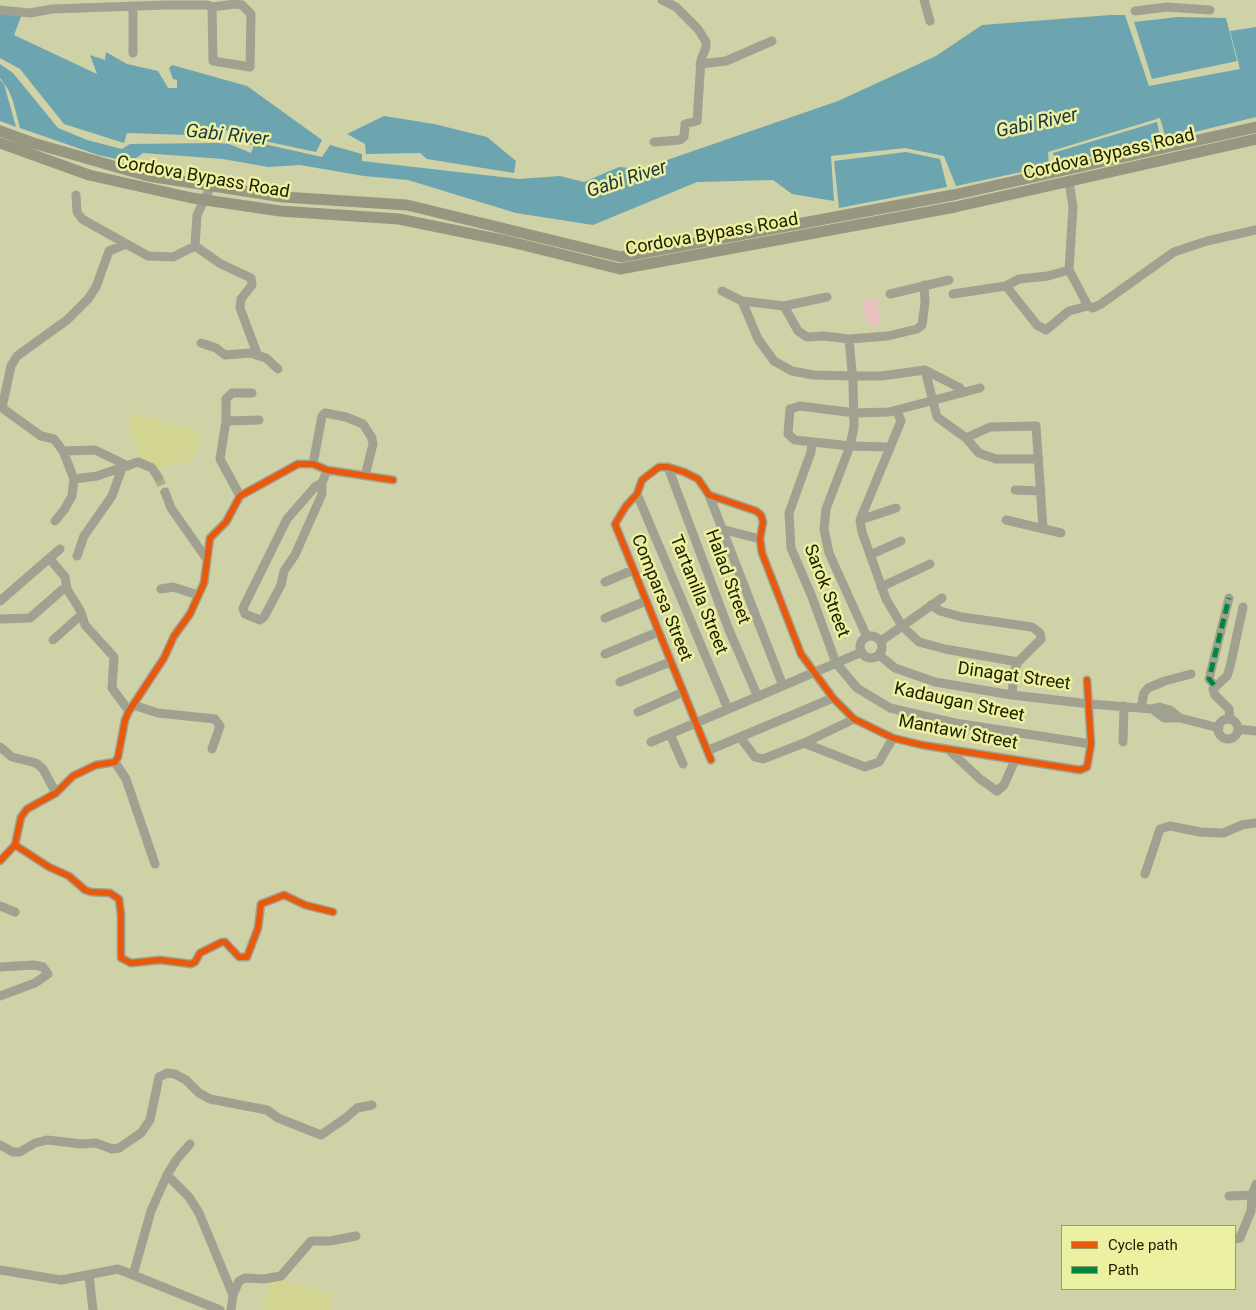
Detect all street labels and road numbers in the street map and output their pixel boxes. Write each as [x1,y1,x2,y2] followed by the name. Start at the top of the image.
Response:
[1021,125,1197,185] street label: Cordova Bypass Road
[115,152,291,204] street label: Cordova Bypass Road
[624,209,800,261] street label: Cordova Bypass Road
[700,527,754,627] street label: Halad Street
[626,531,696,665] street label: Comparsa Street
[664,532,732,658] street label: Tartanilla Street
[798,542,854,640] street label: Sarok Street
[956,658,1072,696] street label: Dinagat Street
[892,679,1026,727] street label: Kadaugan Street
[897,711,1019,755] street label: Mantawi Street

